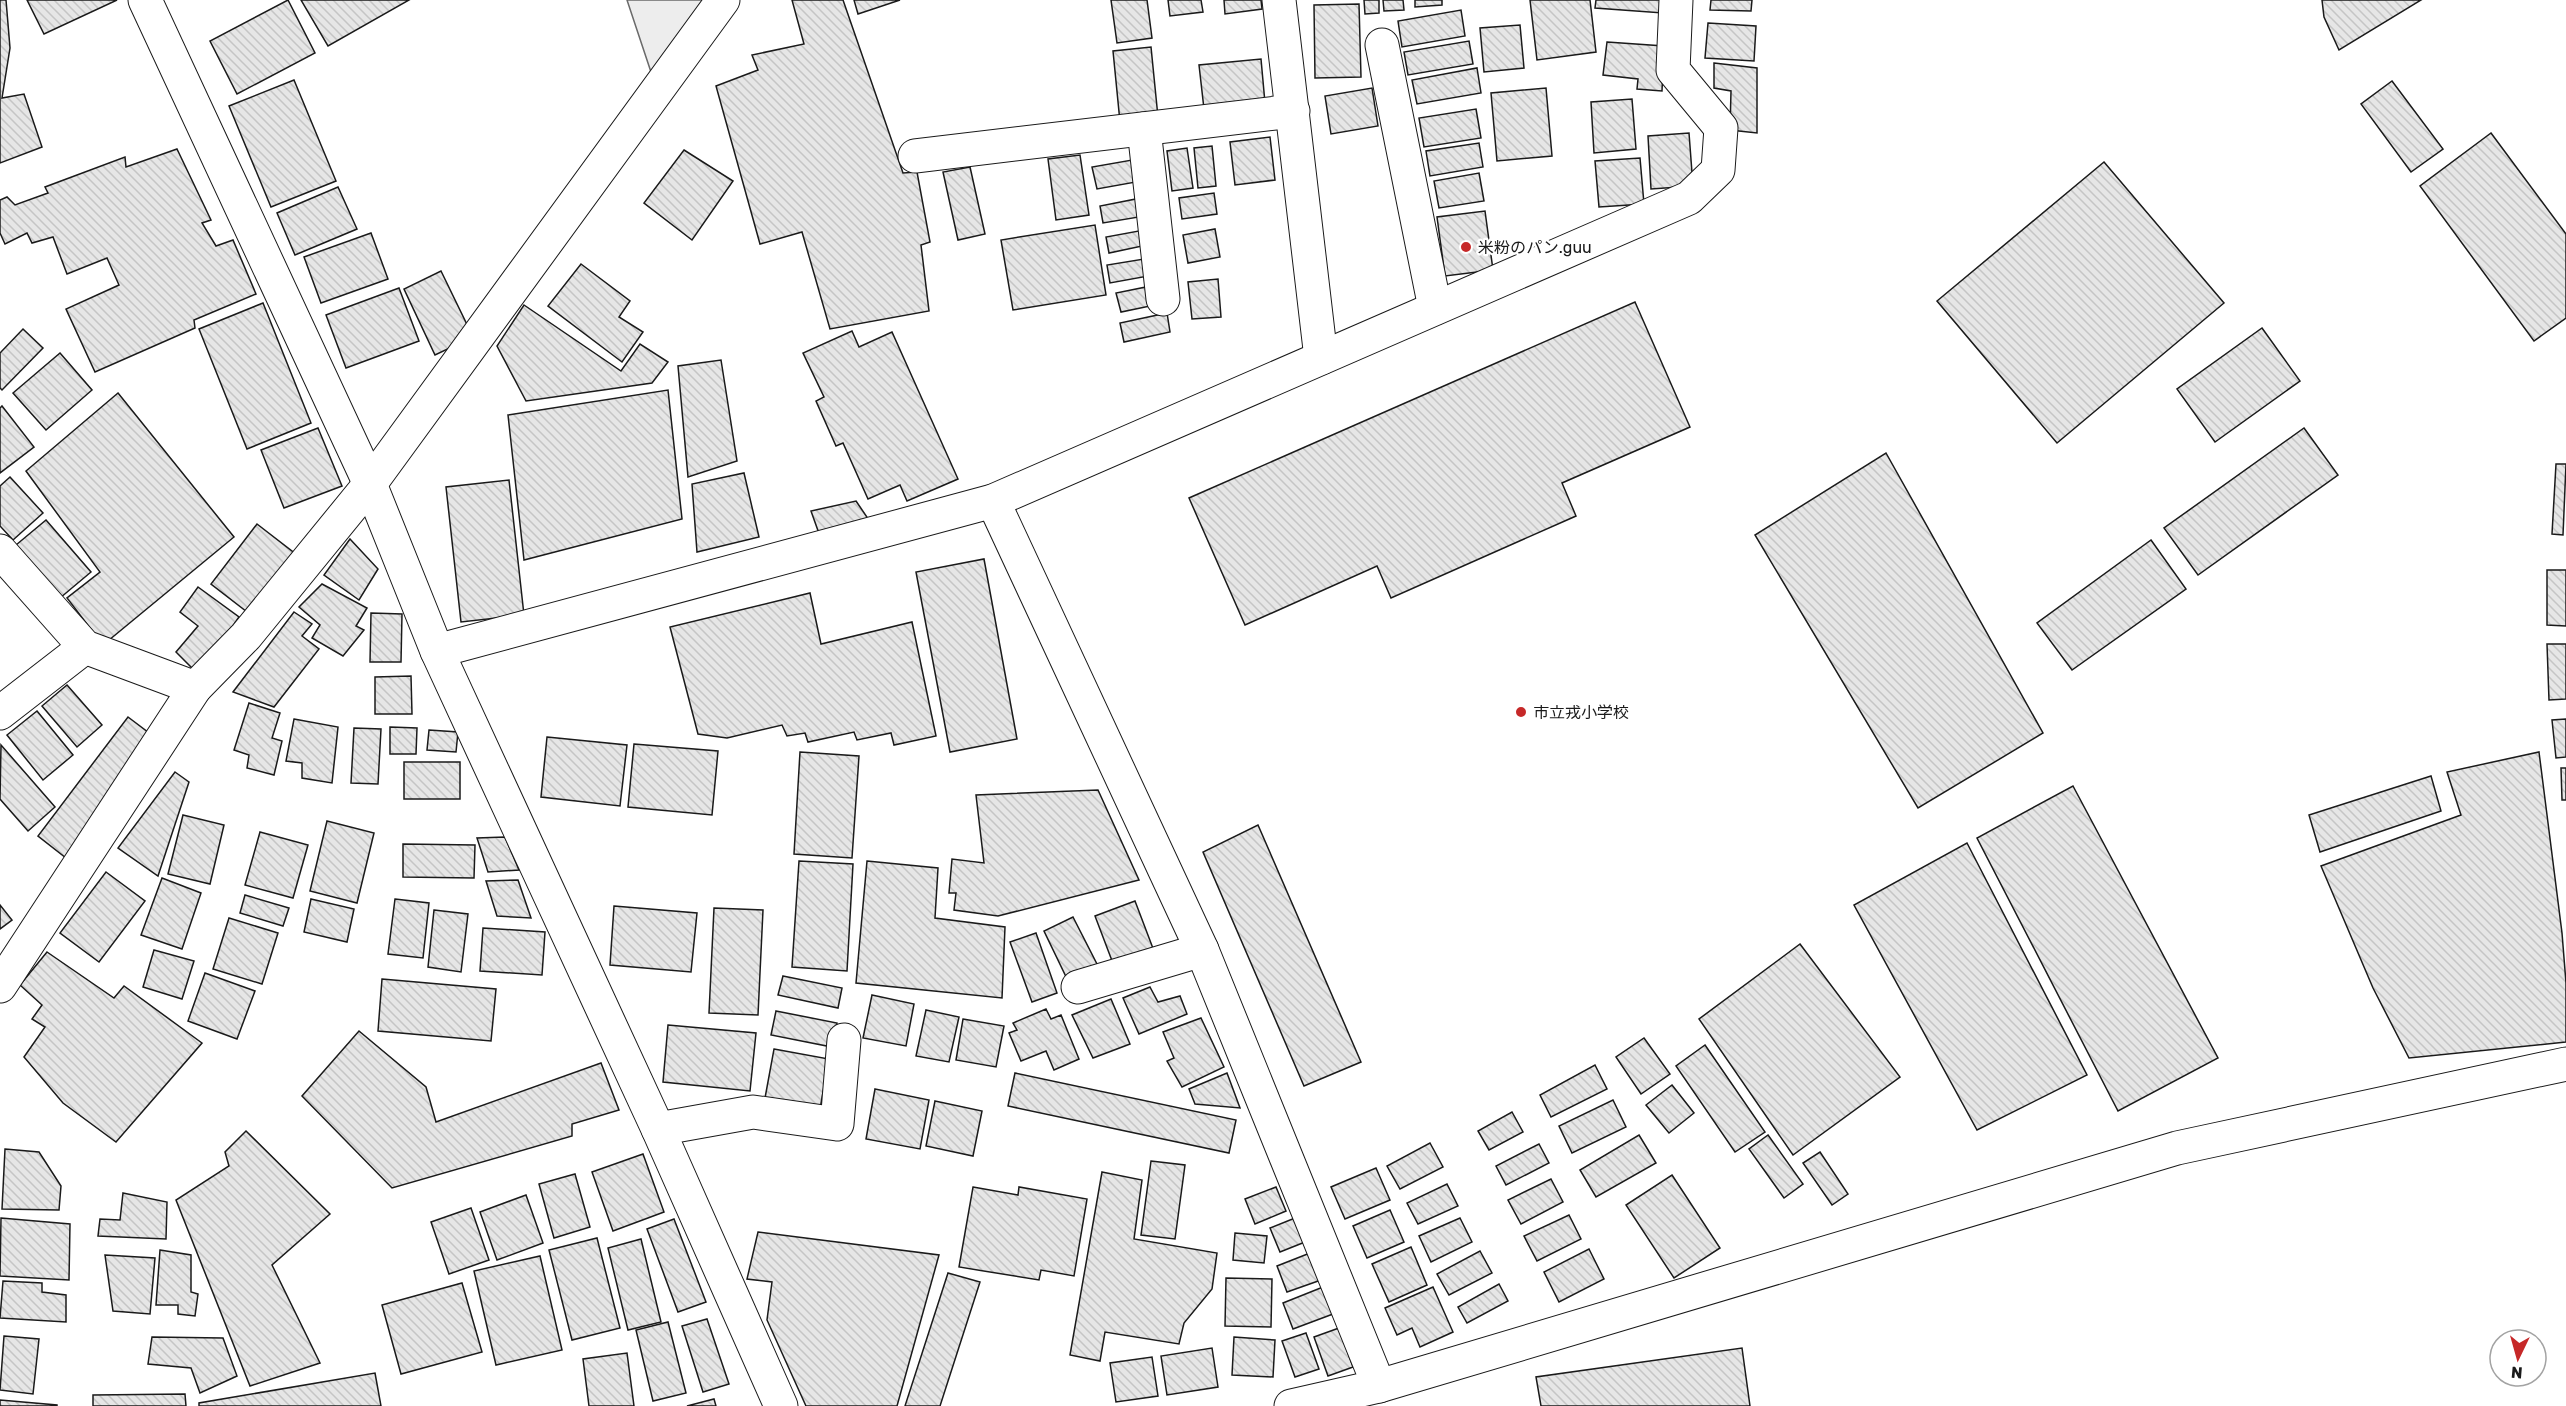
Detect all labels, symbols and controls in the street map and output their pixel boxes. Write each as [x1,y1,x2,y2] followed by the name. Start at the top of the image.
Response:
[1478,238,1592,257] place label: 米粉のパン.guu
[1459,240,1473,254] marker: 米粉のパン.guu
[1533,703,1629,722] place label: 市立戎小学校
[1514,705,1528,719] marker: 市立戎小学校
[2488,1328,2548,1388] north arrow
[2510,1362,2523,1382] text: N

